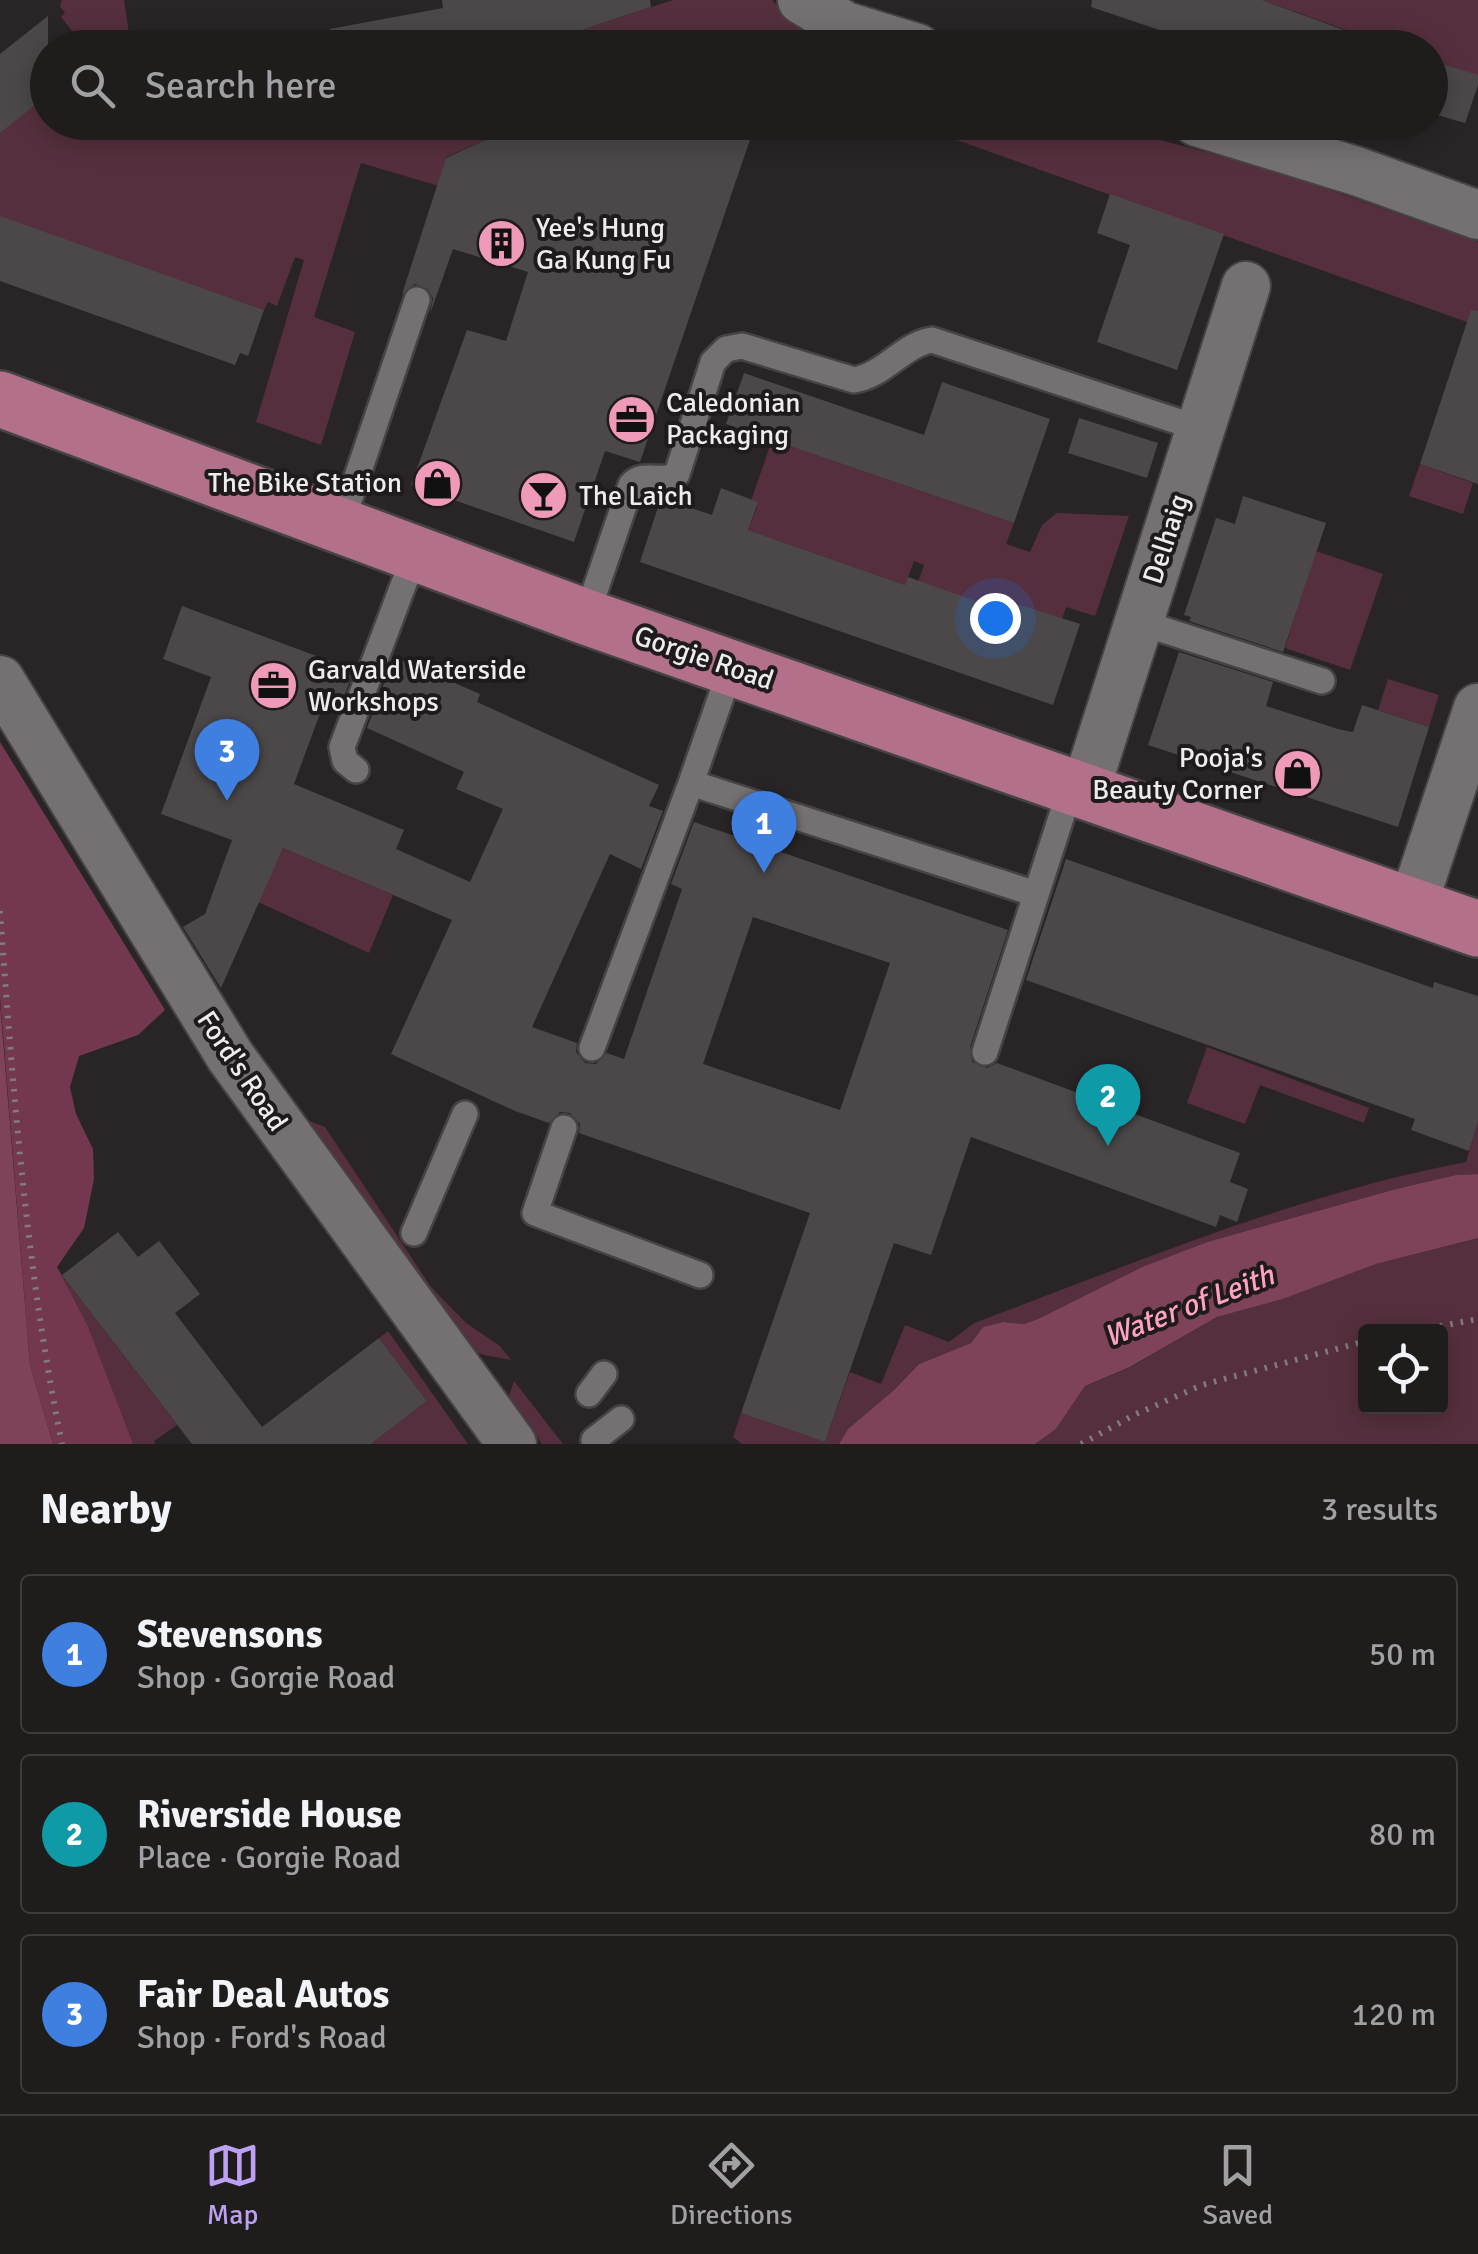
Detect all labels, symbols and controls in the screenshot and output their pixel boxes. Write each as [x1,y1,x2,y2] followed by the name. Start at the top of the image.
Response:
[30,30,1448,140] search box
[65,58,120,113] icon: search
[145,62,337,109] text: Search here
[536,211,671,277] place label: Yee's Hung Ga Kung Fu
[475,218,527,270] building icon: Yee's Hung Ga Kung Fu
[666,386,801,452] place label: Caledonian Packaging
[605,393,657,445] office icon: Caledonian Packaging
[411,457,463,509] shop icon: The Bike Station
[208,466,402,500] place label: The Bike Station
[518,470,570,522] bar icon: The Laich
[579,479,693,513] place label: The Laich
[1136,490,1196,588] street label: Delhaig
[970,593,1021,644] your location
[630,618,778,698] street label: Gorgie Road
[308,653,527,719] place label: Garvald Waterside Workshops
[247,660,299,712] office icon: Garvald Waterside Workshops
[194,718,260,801] pin: 3
[1092,741,1264,807] place label: Pooja's Beauty Corner
[1272,748,1324,800] shop icon: Pooja's Beauty Corner
[732,790,796,873] pin: 1
[190,1005,294,1137] street label: Ford's Road
[1076,1064,1140,1146] pin: 2
[1099,1256,1280,1355] water label: Water of Leith
[1358,1324,1448,1414] map controls
[1358,1324,1448,1414] button: locate
[40,1484,172,1535] text: Nearby
[1321,1490,1438,1529] text: 3 results
[137,1611,322,1658] text: Stevensons
[66,1635,83,1674] text: 1
[1369,1635,1436,1674] text: 50 m
[137,1658,395,1697] text: Shop · Gorgie Road
[137,1791,402,1838] text: Riverside House
[66,1815,83,1854] text: 2
[1369,1815,1436,1854] text: 80 m
[137,1838,401,1877] text: Place · Gorgie Road
[137,1971,389,2018] text: Fair Deal Autos
[66,1995,83,2034] text: 3
[1352,1995,1436,2034] text: 120 m
[137,2018,387,2057] text: Shop · Ford's Road
[205,2138,260,2232] tab: Map
[670,2138,792,2232] tab: Directions
[1202,2138,1273,2232] tab: Saved

